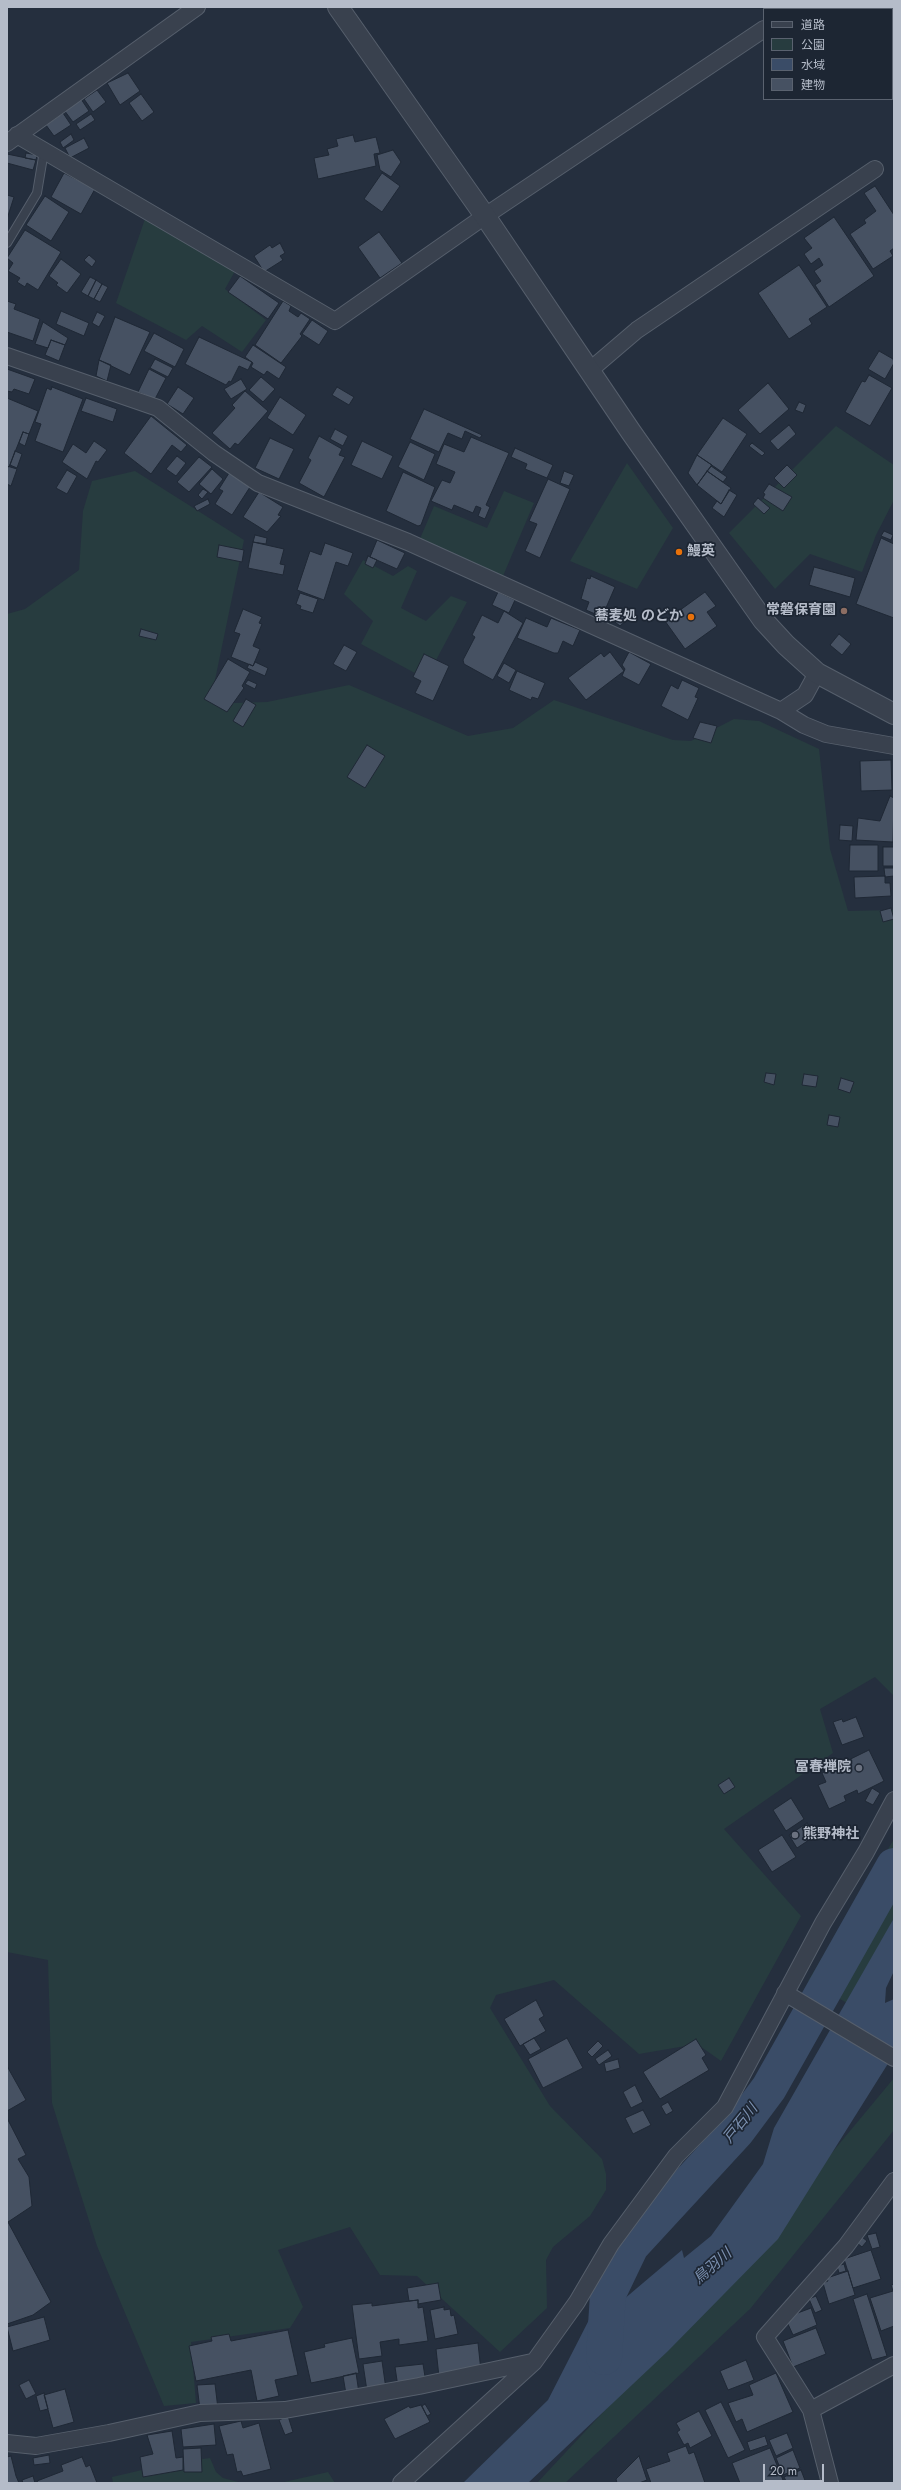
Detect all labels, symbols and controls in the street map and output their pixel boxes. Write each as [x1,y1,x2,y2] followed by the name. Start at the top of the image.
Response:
[763,8,893,100] legend
[801,16,825,34] text: 道路
[801,36,825,54] text: 公園
[801,56,825,74] text: 水域
[801,76,825,94] text: 建物
[687,544,715,560] place label: 鰻英
[674,547,684,557] marker: 鰻英
[766,603,836,619] place label: 常磐保育園
[839,606,849,616] marker: 常磐保育園
[595,609,683,625] place label: 蕎麦処 のどか
[686,612,696,622] marker: 蕎麦処 のどか
[795,1760,851,1776] place label: 冨春禅院
[854,1763,864,1773] marker: 冨春禅院
[803,1827,859,1843] place label: 熊野神社
[790,1830,800,1840] marker: 熊野神社
[720,2101,762,2147] water label: 戸石川
[690,2245,736,2289] water label: 鳥羽川
[765,2456,826,2482] scale bar
[770,2462,797,2480] text: 20 m

